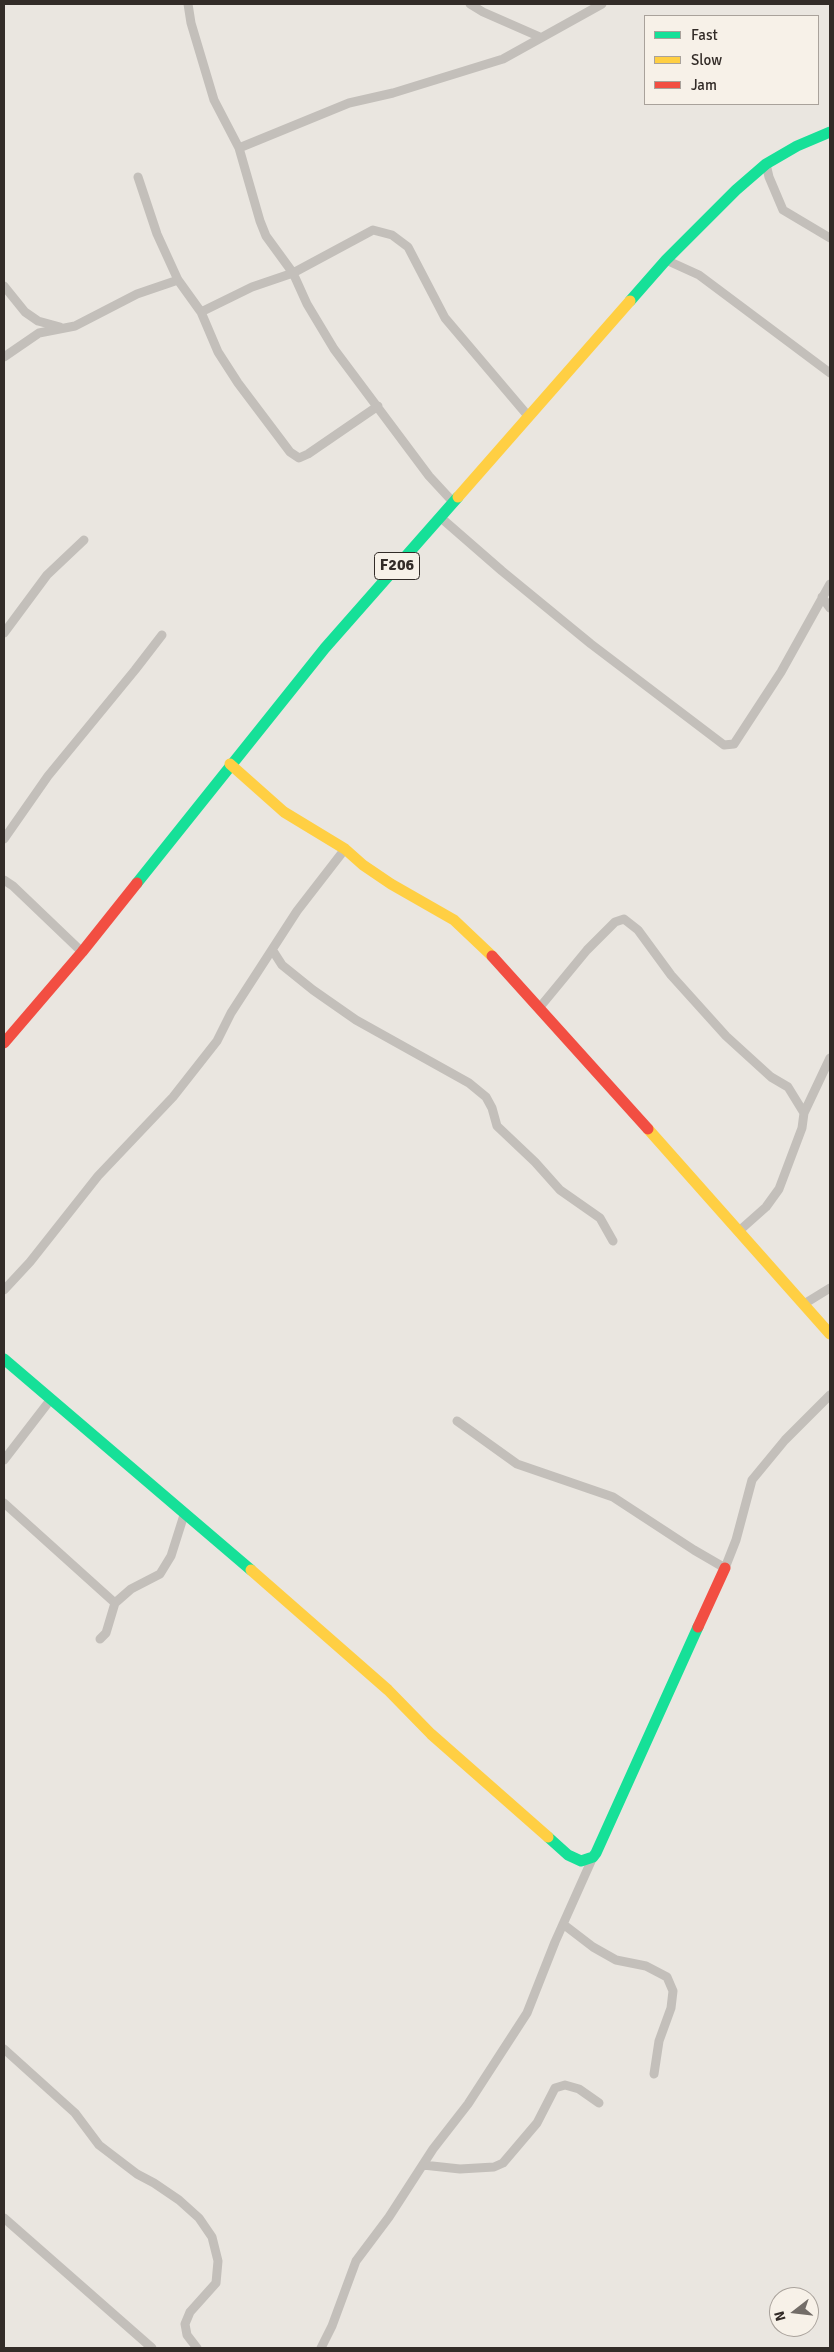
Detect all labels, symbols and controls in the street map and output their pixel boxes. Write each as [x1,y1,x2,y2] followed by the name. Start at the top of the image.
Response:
[644,15,819,105] legend
[691,26,718,44] text: Fast
[691,51,722,69] text: Slow
[691,76,717,94] text: Jam
[374,552,420,580] road number: F206
[769,2287,819,2337] north arrow
[771,2309,790,2323] text: N

